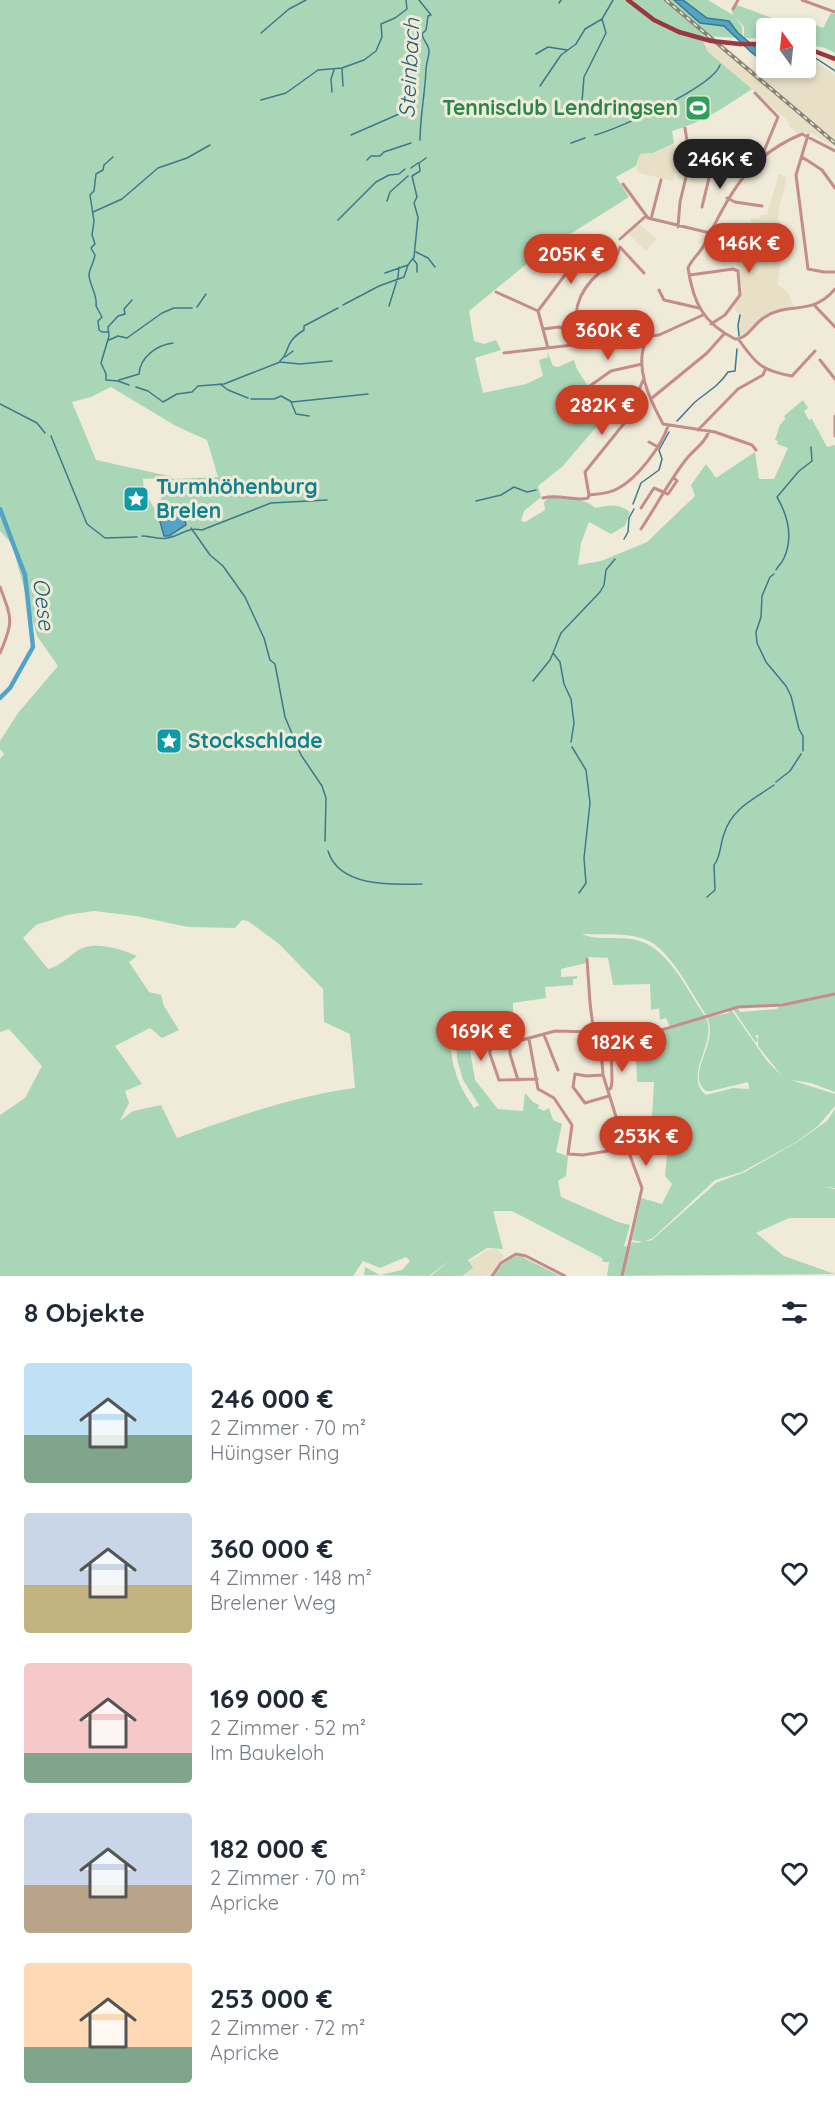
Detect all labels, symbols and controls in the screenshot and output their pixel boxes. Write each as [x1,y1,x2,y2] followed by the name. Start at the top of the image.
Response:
[392,17,426,119] water label: Steinbach
[756,18,816,78] north arrow
[756,18,816,78] map controls
[683,93,713,123] sports icon: Tennisclub Lendringsen
[442,94,678,120] place label: Tennisclub Lendringsen
[671,139,769,190] pin: 246K €
[687,146,753,171] text: 246K €
[700,223,798,274] pin: 146K €
[718,230,780,255] text: 146K €
[522,234,620,285] pin: 205K €
[538,241,604,266] text: 205K €
[559,310,657,361] pin: 360K €
[575,317,641,342] text: 360K €
[553,385,651,436] pin: 282K €
[570,392,634,417] text: 282K €
[156,473,318,523] place label: Turmhöhenburg Brelen
[121,484,151,514] place icon: Turmhöhenburg Brelen
[27,576,61,633] water label: Oese
[154,726,184,756] place icon: Stockschlade
[188,727,323,753] place label: Stockschlade
[432,1011,530,1062] pin: 169K €
[450,1018,512,1043] text: 169K €
[573,1022,671,1073] pin: 182K €
[591,1029,653,1054] text: 182K €
[597,1116,695,1167] pin: 253K €
[614,1123,678,1148] text: 253K €
[24,1296,145,1329] text: 8 Objekte
[778,1296,811,1329] icon: filters
[210,1382,333,1415] text: 246 000 €
[72,1387,144,1459] icon: home
[778,1407,811,1440] icon: heart
[210,1415,366,1440] text: 2 Zimmer · 70 m²
[210,1440,339,1465] text: Hüingser Ring
[210,1532,333,1565] text: 360 000 €
[72,1537,144,1609] icon: home
[778,1557,811,1590] icon: heart
[210,1565,372,1590] text: 4 Zimmer · 148 m²
[210,1590,336,1615] text: Brelener Weg
[210,1682,328,1715] text: 169 000 €
[72,1687,144,1759] icon: home
[778,1707,811,1740] icon: heart
[210,1715,366,1740] text: 2 Zimmer · 52 m²
[210,1740,324,1765] text: Im Baukeloh
[210,1832,328,1865] text: 182 000 €
[72,1837,144,1909] icon: home
[778,1857,811,1890] icon: heart
[210,1865,366,1890] text: 2 Zimmer · 70 m²
[210,1890,279,1915] text: Apricke
[210,1982,333,2015] text: 253 000 €
[72,1987,144,2059] icon: home
[778,2007,811,2040] icon: heart
[210,2015,365,2040] text: 2 Zimmer · 72 m²
[210,2040,279,2065] text: Apricke

